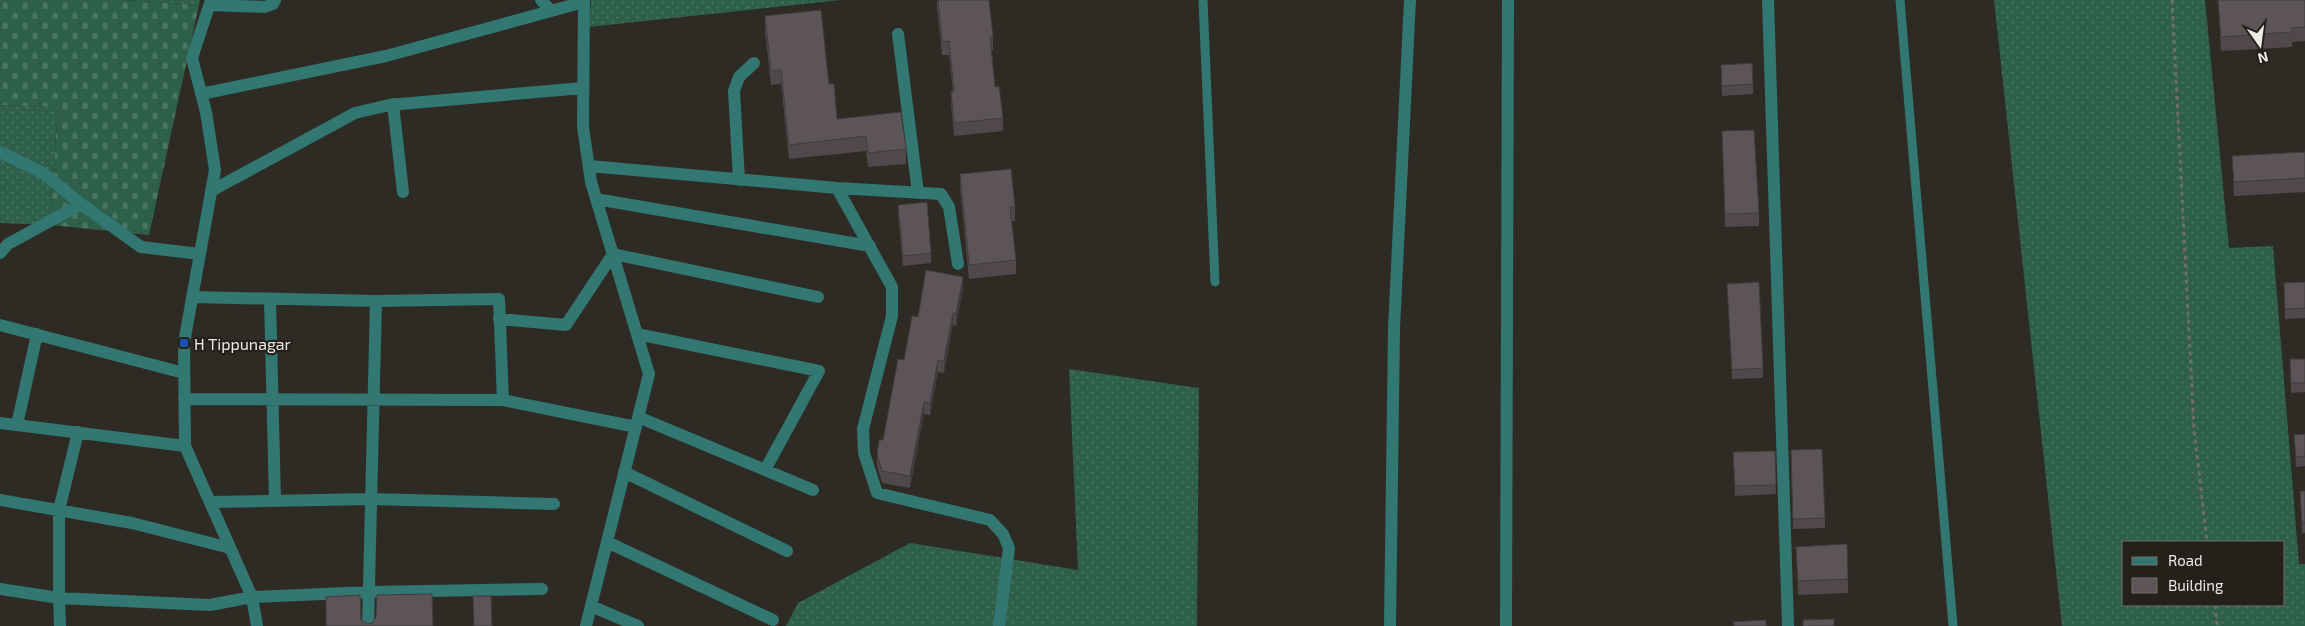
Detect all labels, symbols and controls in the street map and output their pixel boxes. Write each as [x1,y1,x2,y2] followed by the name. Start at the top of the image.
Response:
[2235,20,2285,70] north arrow
[2256,49,2270,68] text: N
[194,334,292,353] place label: H Tippunagar
[178,337,190,349] marker: H Tippunagar
[2122,541,2285,606] legend
[2168,551,2203,569] text: Road
[2168,576,2224,594] text: Building

